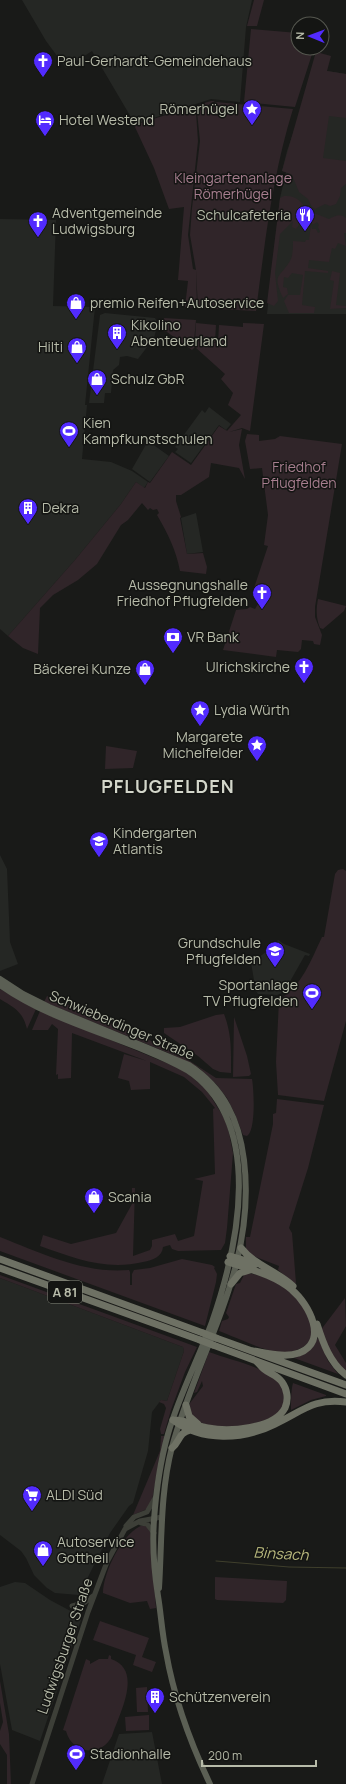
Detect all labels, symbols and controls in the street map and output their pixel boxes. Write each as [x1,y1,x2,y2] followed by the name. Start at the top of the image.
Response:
[290,16,330,56] north arrow
[292,32,307,40] text: N
[32,50,54,78] church icon: Paul-Gerhardt-Gemeindehaus
[57,51,252,70] place label: Paul-Gerhardt-Gemeindehaus
[241,98,263,126] place icon: Römerhügel
[159,99,238,118] place label: Römerhügel
[34,109,56,137] hotel icon: Hotel Westend
[59,110,154,129] place label: Hotel Westend
[174,168,292,203] park label: Kleingartenanlage Römerhügel
[52,203,162,238] place label: Adventgemeinde Ludwigsburg
[294,204,316,232] restaurant icon: Schulcafeteria
[197,205,291,224] place label: Schulcafeteria
[27,210,49,238] church icon: Adventgemeinde Ludwigsburg
[65,292,87,320] shop icon: premio Reifen+Autoservice
[90,293,264,312] place label: premio Reifen+Autoservice
[131,315,227,350] place label: Kikolino Abenteuerland
[106,322,128,350] building icon: Kikolino Abenteuerland
[66,336,88,364] shop icon: Hilti
[38,337,63,356] place label: Hilti
[86,368,108,396] shop icon: Schulz GbR
[111,369,185,388] place label: Schulz GbR
[83,413,212,448] place label: Kien Kampfkunstschulen
[58,420,80,448] sports icon: Kien Kampfkunstschulen
[261,457,337,492] park label: Friedhof Pflugfelden
[17,497,39,525] building icon: Dekra
[42,498,79,517] place label: Dekra
[117,575,248,610] place label: Aussegnungshalle Friedhof Pflugfelden
[251,582,273,610] church icon: Aussegnungshalle Friedhof Pflugfelden
[162,626,184,654] bank icon: VR Bank
[187,627,240,646] place label: VR Bank
[293,656,315,684] church icon: Ulrichskirche
[206,657,290,676] place label: Ulrichskirche
[134,658,156,686] shop icon: Bäckerei Kunze
[33,659,131,678] place label: Bäckerei Kunze
[189,699,211,727] place icon: Lydia Würth
[214,700,290,719] place label: Lydia Würth
[163,727,243,762] place label: Margarete Michelfelder
[246,734,268,762] place icon: Margarete Michelfelder
[101,774,235,798] district label: PFLUGFELDEN
[113,823,197,858] place label: Kindergarten Atlantis
[88,830,110,858] school or university icon: Kindergarten Atlantis
[178,933,261,968] place label: Grundschule Pflugfelden
[264,940,286,968] school or university icon: Grundschule Pflugfelden
[203,975,298,1010] place label: Sportanlage TV Pflugfelden
[301,982,323,1010] sports icon: Sportanlage TV Pflugfelden
[47,985,198,1064] street label: Schwieberdinger Straße
[83,1186,105,1214] shop icon: Scania
[108,1187,151,1206] place label: Scania
[48,1281,82,1303] road number: A 81
[21,1484,43,1512] supermarket icon: ALDI Süd
[46,1485,103,1504] place label: ALDI Süd
[57,1532,134,1567] place label: Autoservice Gottheil
[32,1539,54,1567] shop icon: Autoservice Gottheil
[253,1542,310,1565] water label: Binsach
[32,1575,97,1716] street label: Ludwigsburger Straße
[144,1686,166,1714] building icon: Schützenverein
[169,1687,270,1706] place label: Schützenverein
[202,1742,316,1768] scale bar
[65,1743,87,1771] sports icon: Stadionhalle
[90,1744,171,1763] place label: Stadionhalle
[208,1747,242,1764] text: 200 m

